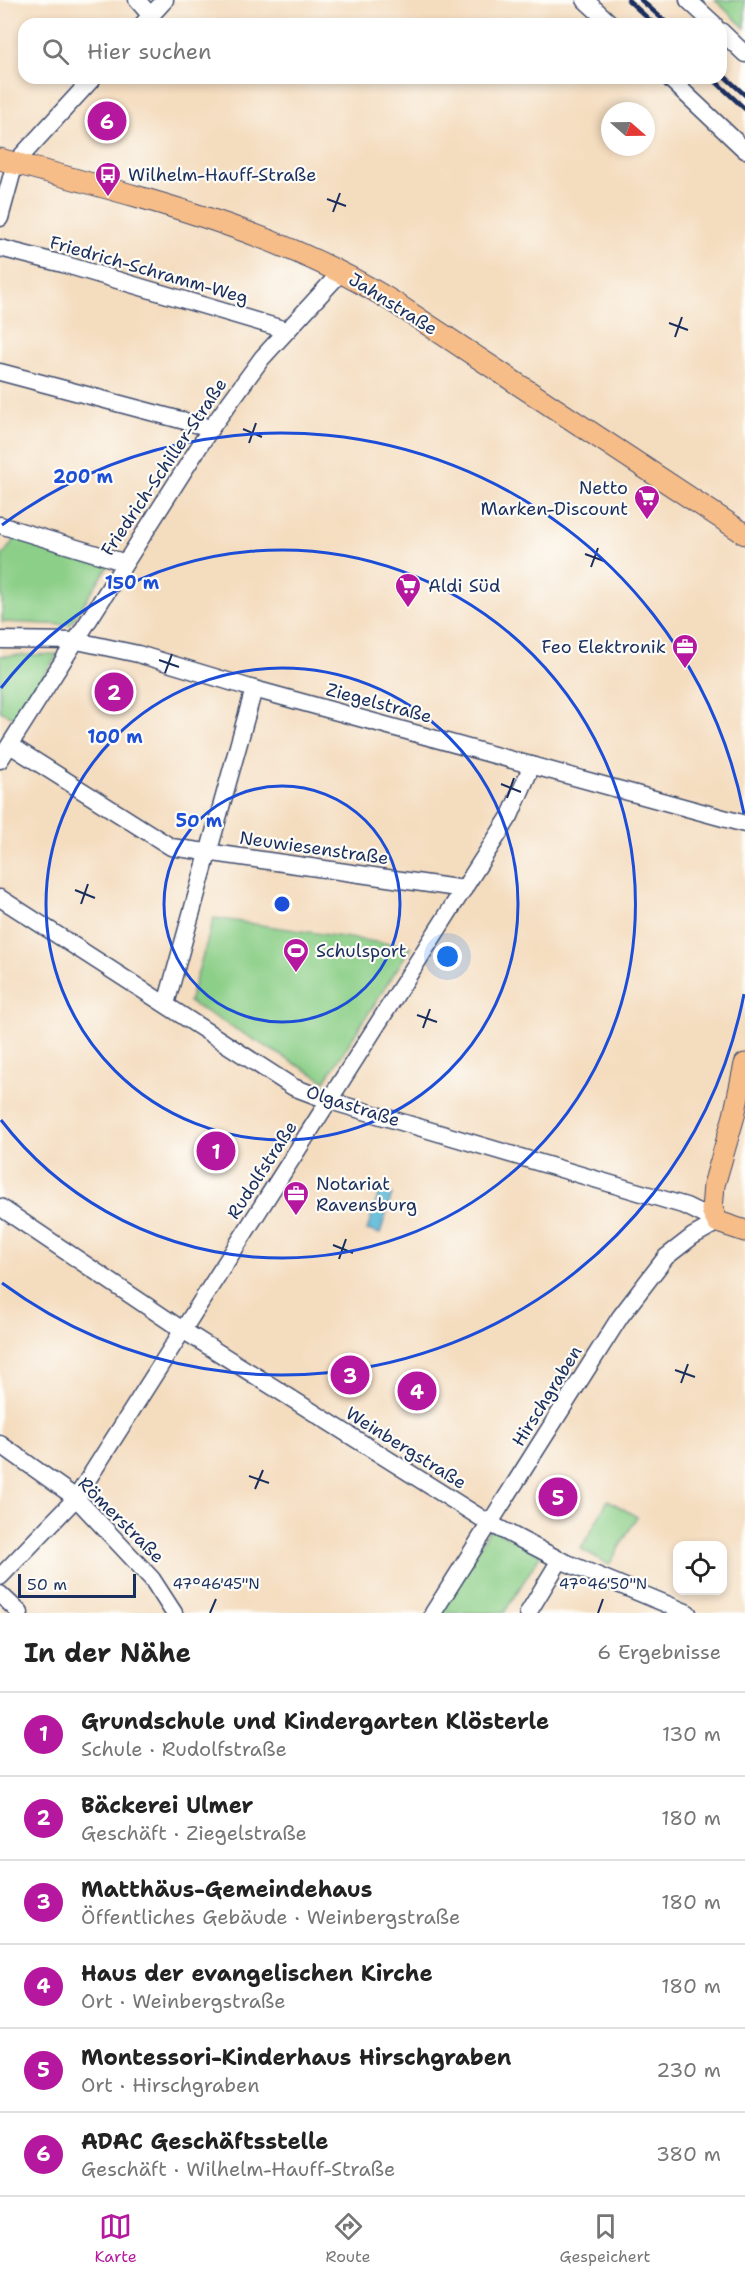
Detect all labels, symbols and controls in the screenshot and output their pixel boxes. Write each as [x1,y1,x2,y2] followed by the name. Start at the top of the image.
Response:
[18,18,727,84] search box
[39,35,72,68] icon: search
[87,37,212,66] text: Hier suchen
[88,98,126,144] pin: 6
[601,102,655,156] north arrow
[93,160,123,198] bus stop icon: Wilhelm-Hauff-Straße
[128,163,316,187] place label: Wilhelm-Hauff-Straße
[47,230,251,310] street label: Friedrich-Schramm-Weg
[344,267,442,341] street label: Jahnstraße
[95,373,233,561] street label: Friedrich-Schiller-Straße
[53,465,114,489] text: 200 m
[480,476,628,521] place label: Netto Marken-Discount
[632,483,662,521] supermarket icon: Netto Marken-Discount
[105,571,160,595] text: 150 m
[393,571,423,609] supermarket icon: Aldi Süd
[428,574,500,598] place label: Aldi Süd
[670,632,700,670] office icon: Feo Elektronik
[541,635,666,659] place label: Feo Elektronik
[94,670,134,714] pin: 2
[323,677,435,729] street label: Ziegelstraße
[87,725,143,749] text: 100 m
[176,809,223,833] text: 50 m
[238,826,390,870] street label: Neuwiesenstraße
[272,894,292,914] centre of rings
[281,936,311,974] sports icon: Schulsport
[316,939,407,963] place label: Schulsport
[433,942,462,971] your location
[303,1080,403,1132] street label: Olgastraße
[221,1116,303,1224] street label: Rudolfstraße
[196,1128,236,1174] pin: 1
[316,1172,417,1217] place label: Notariat Ravensburg
[281,1179,311,1217] office icon: Notariat Ravensburg
[506,1341,588,1451] street label: Hirschgraben
[330,1352,370,1398] pin: 3
[398,1368,436,1414] pin: 4
[341,1401,471,1495] street label: Weinbergstraße
[73,1472,169,1568] street label: Römerstraße
[538,1474,578,1520] pin: 5
[673,1541,727,1595] map controls
[673,1541,727,1595] button: locate
[18,1571,136,1598] scale bar
[27,1574,67,1595] text: 50 m
[172,1574,260,1594] text: 47°46'45"N
[559,1574,647,1594] text: 47°46'50"N
[24,1635,191,1670] text: In der Nähe
[597,1639,721,1665] text: 6 Ergebnisse
[81,1707,549,1736] text: Grundschule und Kindergarten Klösterle
[39,1721,48,1747] text: 1
[662,1721,721,1747] text: 130 m
[81,1736,287,1762] text: Schule · Rudolfstraße
[81,1791,253,1820] text: Bäckerei Ulmer
[37,1805,51,1831] text: 2
[661,1805,721,1831] text: 180 m
[81,1820,307,1846] text: Geschäft · Ziegelstraße
[81,1875,372,1904] text: Matthäus-Gemeindehaus
[37,1889,51,1915] text: 3
[661,1889,721,1915] text: 180 m
[81,1904,460,1930] text: Öffentliches Gebäude · Weinbergstraße
[81,1959,433,1988] text: Haus der evangelischen Kirche
[37,1973,51,1999] text: 4
[661,1973,721,1999] text: 180 m
[81,1988,286,2014] text: Ort · Weinbergstraße
[81,2043,511,2072] text: Montessori-Kinderhaus Hirschgraben
[37,2057,50,2083] text: 5
[656,2057,721,2083] text: 230 m
[81,2072,259,2098] text: Ort · Hirschgraben
[81,2127,329,2156] text: ADAC Geschäftsstelle
[37,2141,51,2167] text: 6
[656,2141,721,2167] text: 380 m
[81,2156,395,2182] text: Geschäft · Wilhelm-Hauff-Straße
[94,2210,137,2267] tab: Karte
[326,2210,371,2267] tab: Route
[559,2210,651,2267] tab: Gespeichert

